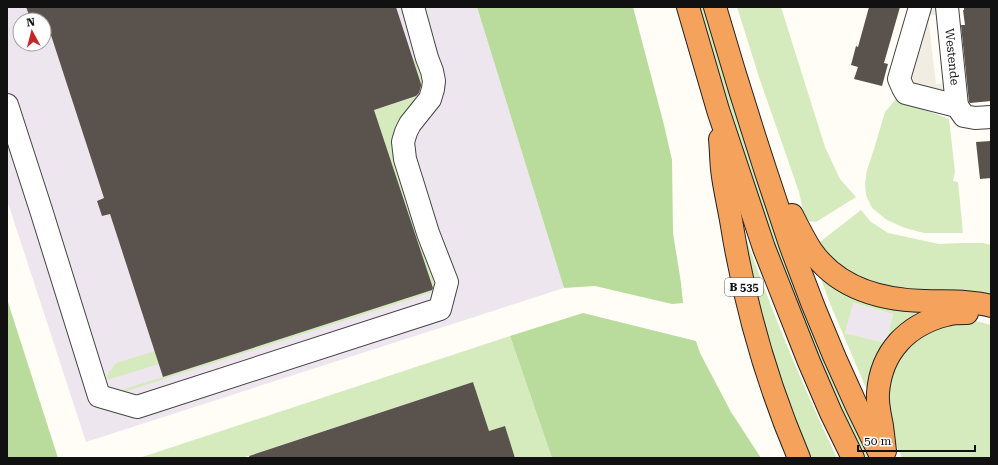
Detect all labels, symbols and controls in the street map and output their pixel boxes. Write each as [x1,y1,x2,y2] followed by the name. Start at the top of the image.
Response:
[12,12,52,52] north arrow
[26,16,36,30] text: N
[942,28,962,86] street label: Westende
[725,278,763,296] road number: B 535
[858,427,975,453] scale bar
[864,434,891,448] text: 50 m

